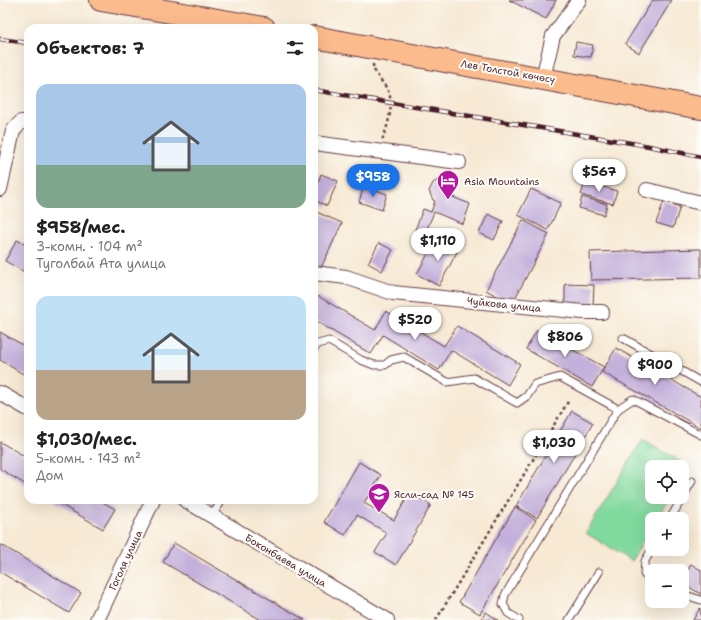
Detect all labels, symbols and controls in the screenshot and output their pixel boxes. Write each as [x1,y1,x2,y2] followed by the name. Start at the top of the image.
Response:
[36,37,145,59] text: Объектов: 7
[284,37,306,59] icon: filters
[460,57,556,86] street label: Лев Толстой көчөсү
[135,110,207,182] icon: home
[575,159,623,193] pin: $567
[582,163,616,180] text: $567
[349,164,397,198] pin: $958
[356,168,390,185] text: $958
[435,168,461,201] hotel icon: Asia Mountains
[464,175,540,188] place label: Asia Mountains
[36,216,125,238] text: $958/мес.
[405,228,471,262] pin: $1,110
[420,232,456,249] text: $1,110
[36,238,143,255] text: 3-комн. · 104 m²
[36,255,166,272] text: Туголбай Ата улица
[466,294,542,315] street label: Чуйкова улица
[391,307,439,341] pin: $520
[398,311,432,328] text: $520
[135,322,207,394] icon: home
[541,324,589,358] pin: $806
[547,328,583,345] text: $806
[631,352,679,386] pin: $900
[637,356,673,373] text: $900
[36,428,137,450] text: $1,030/мес.
[521,430,587,464] pin: $1,030
[532,434,576,451] text: $1,030
[36,450,141,467] text: 5-комн. · 143 m²
[645,460,689,608] map controls
[645,460,689,504] button: locate
[36,467,64,484] text: Дом
[366,481,392,514] school or university icon: Ясли-сад № 145
[394,488,474,501] place label: Ясли-сад № 145
[645,512,689,556] button: +
[106,527,145,592] street label: Гоголя улица
[243,531,329,590] street label: Боконбаева улица
[645,564,689,608] button: −

